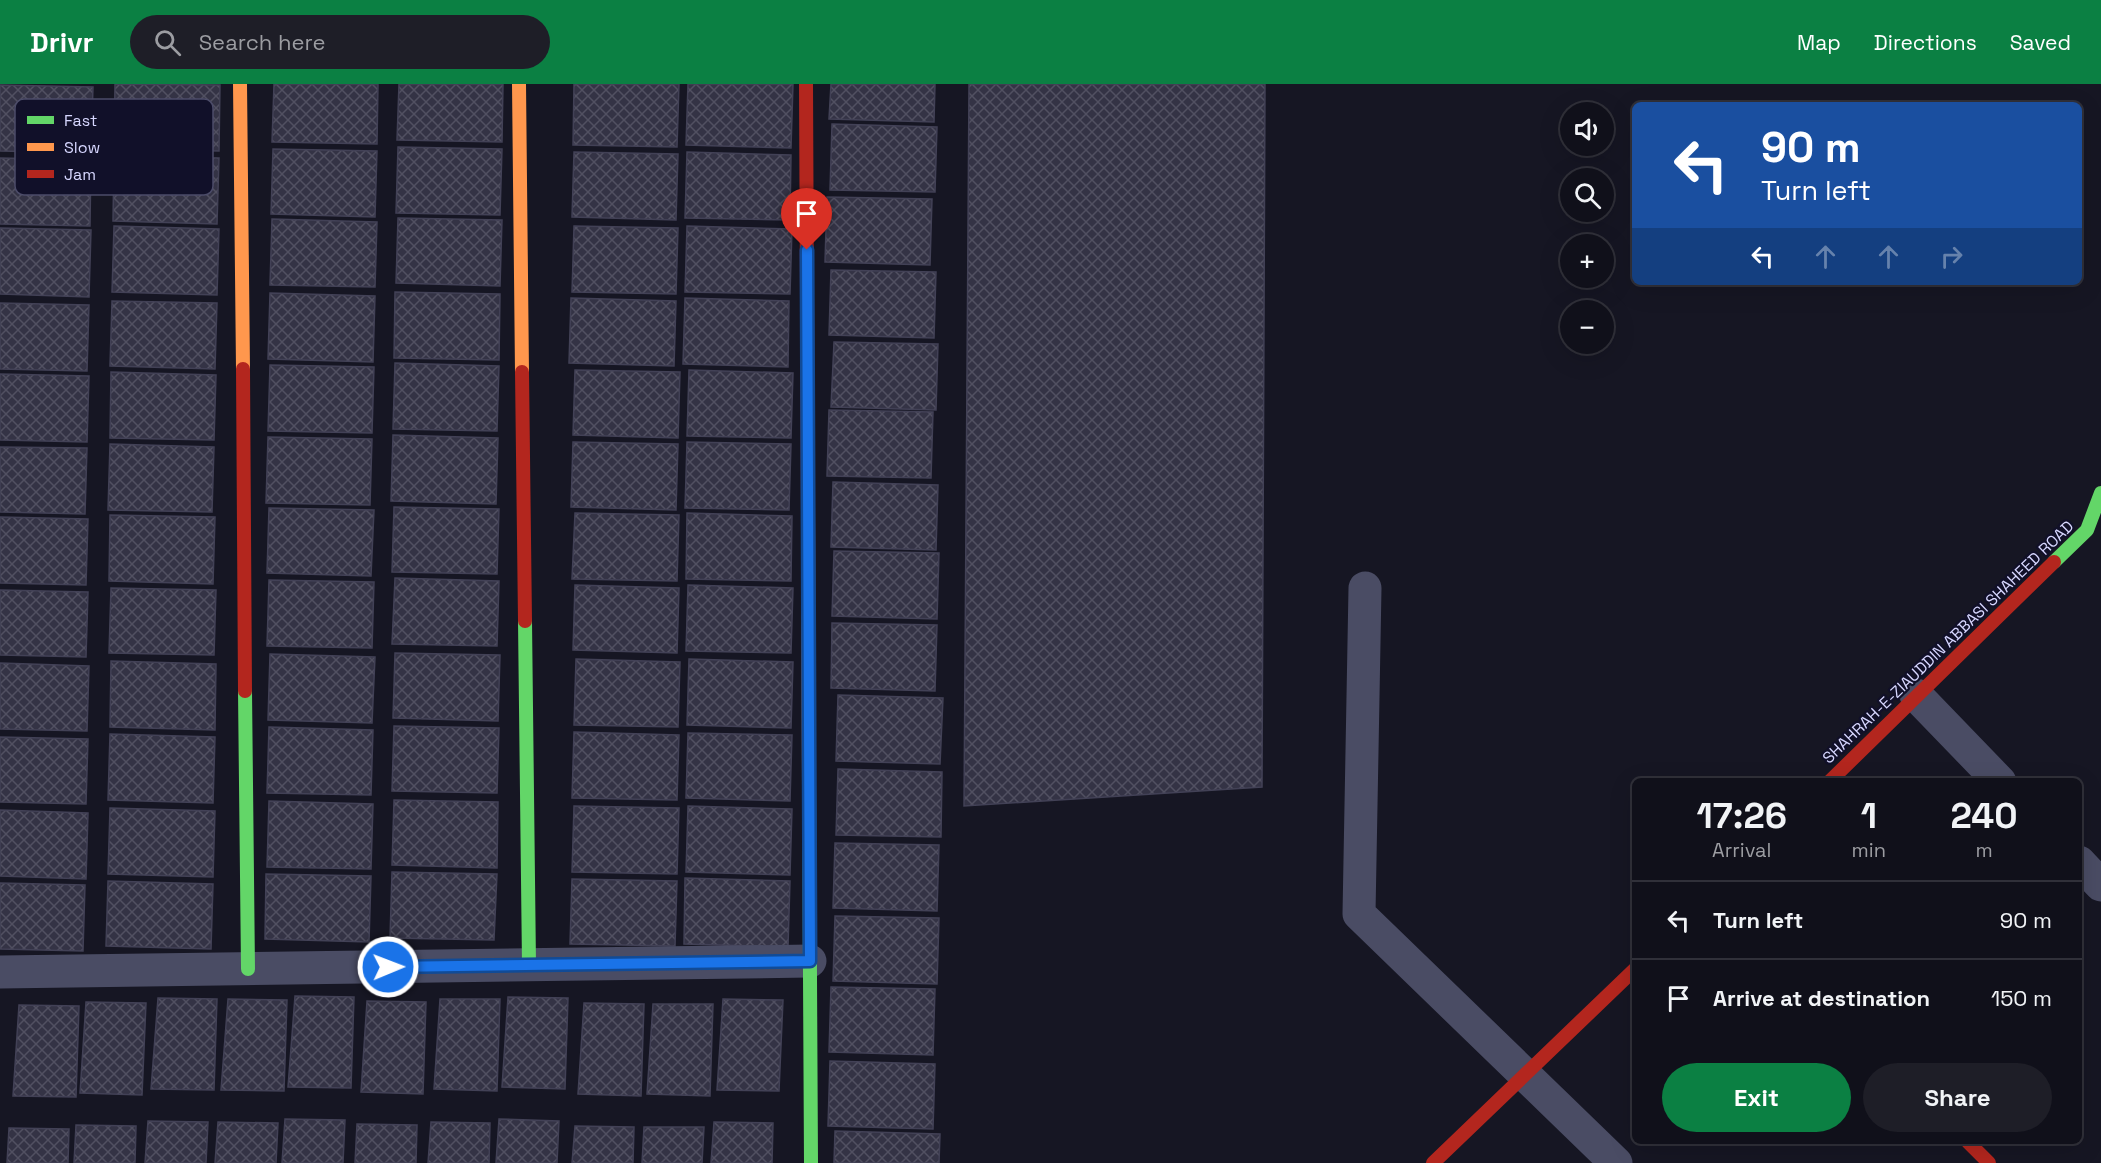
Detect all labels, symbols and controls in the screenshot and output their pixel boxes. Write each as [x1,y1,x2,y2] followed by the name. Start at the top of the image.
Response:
[130,15,550,69] search box
[30,24,94,60] text: Drivr
[151,26,184,59] icon: search
[199,28,325,56] text: Search here
[1797,29,1841,56] text: Map
[1874,29,1977,56] text: Directions
[2010,29,2071,56] text: Saved
[15,99,213,195] legend
[1560,102,1614,354] map controls
[1560,102,1614,156] button: sound
[64,110,97,131] text: Fast
[1761,121,1861,174] text: 90 m
[1662,126,1740,204] icon: left
[64,137,100,158] text: Slow
[64,164,96,185] text: Jam
[1560,168,1614,222] button: search
[1761,173,1871,208] text: Turn left
[781,188,832,250] pin
[790,197,823,230] icon: arrive
[1560,234,1614,288] button: +
[1746,240,1779,273] icon: left
[1809,240,1842,273] icon: ahead
[1872,240,1905,273] icon: ahead
[1935,240,1968,273] icon: right
[1560,300,1614,354] button: −
[1818,516,2078,768] street label: SHAHRAH-E-ZIAUDDIN ABBASI SHAHEED ROAD
[1697,793,1787,839] text: 17:26
[1861,793,1877,839] text: 1
[1950,793,2018,839] text: 240
[1712,837,1772,863] text: Arrival
[1852,837,1886,863] text: min
[1975,837,1993,863] text: m
[1662,904,1695,937] icon: left
[1713,906,1803,934] text: Turn left
[2000,906,2052,934] text: 90 m
[356,935,420,999] position arrow
[1662,982,1695,1015] icon: arrive
[1713,984,1930,1012] text: Arrive at destination
[1991,984,2052,1012] text: 150 m
[1662,1063,1851,1132] button: Exit
[1863,1063,2052,1132] button: Share

